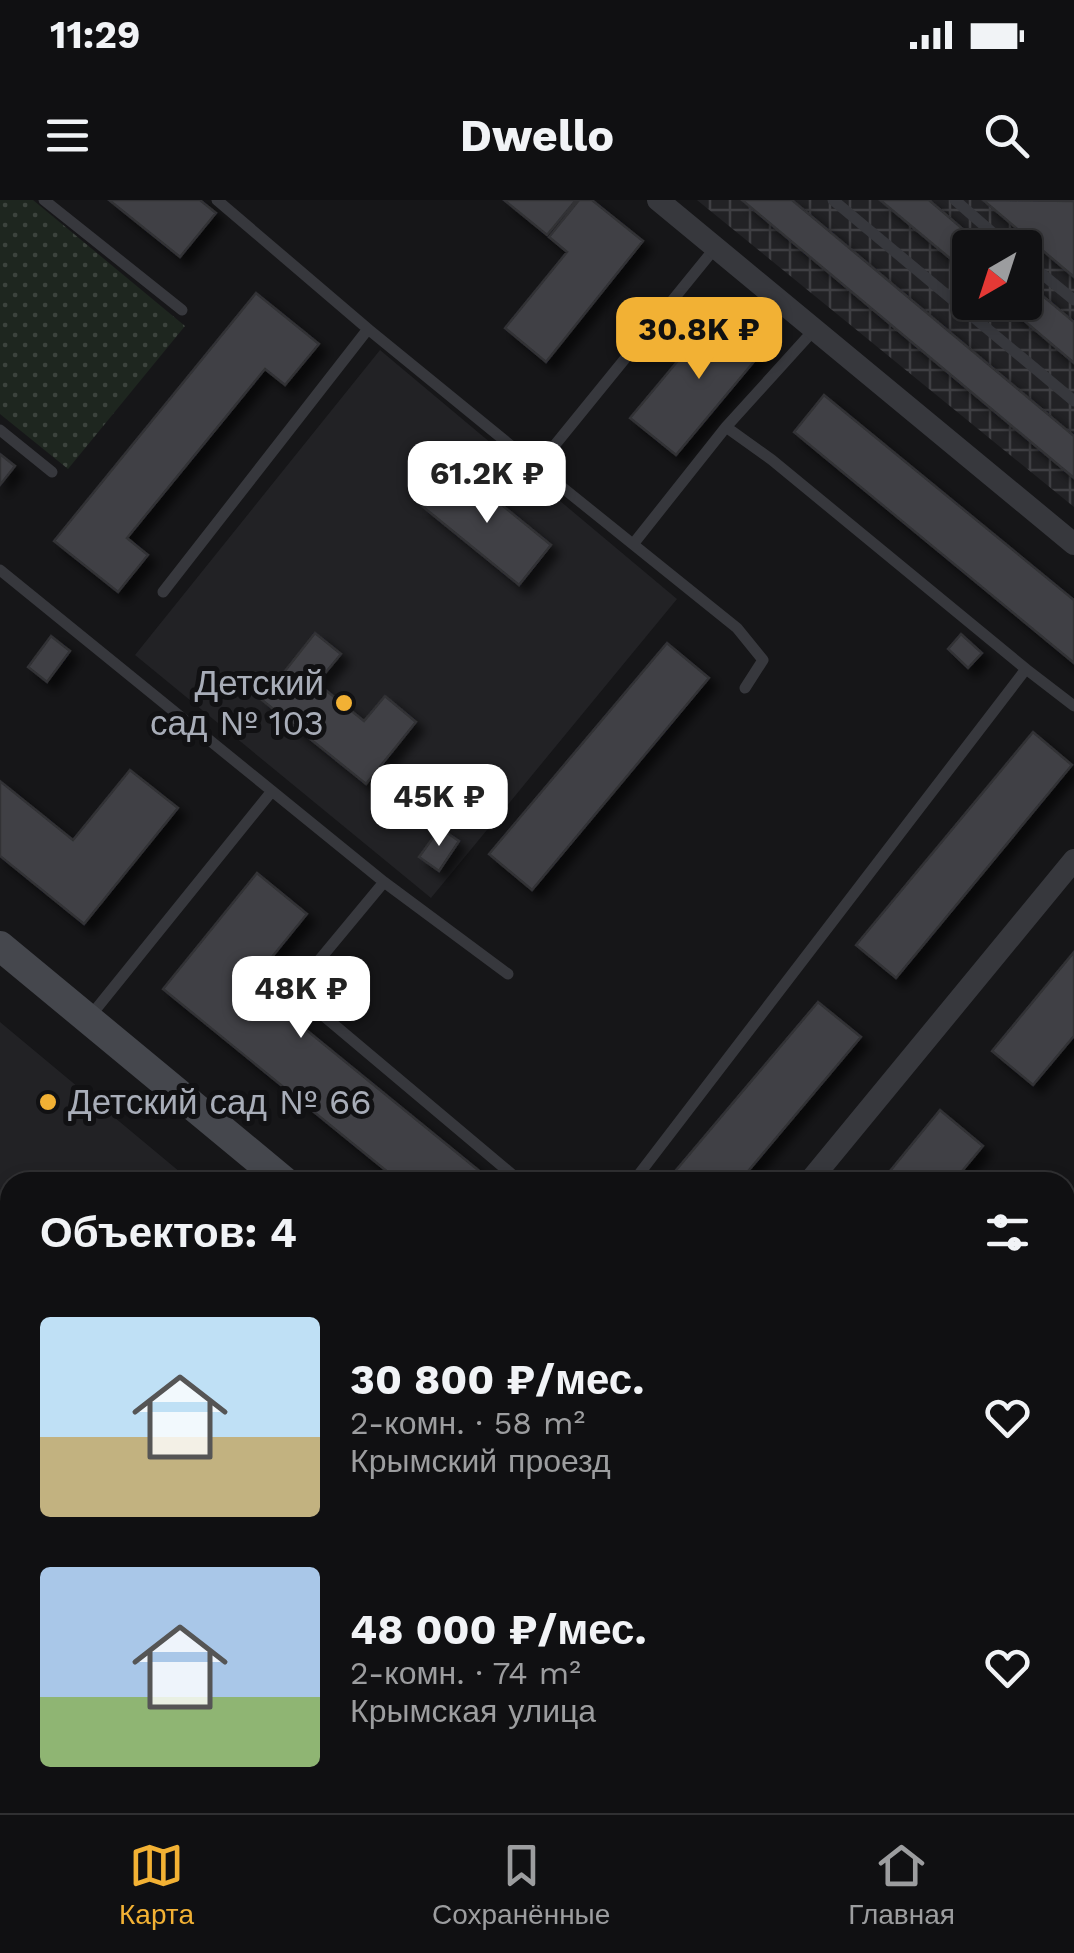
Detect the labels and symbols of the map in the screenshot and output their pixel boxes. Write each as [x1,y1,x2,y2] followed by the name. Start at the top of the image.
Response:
[952,230,1042,320] north arrow
[607,297,791,382] pin: 30.8K ₽
[395,441,579,526] pin: 61.2K ₽
[150,662,324,744] place label: Детский сад № 103
[333,692,355,714] marker: Детский сад № 103
[369,764,509,849] pin: 45K ₽
[231,956,371,1041] pin: 48K ₽
[68,1081,372,1123] place label: Детский сад № 66
[37,1091,59,1113] marker: Детский сад № 66

